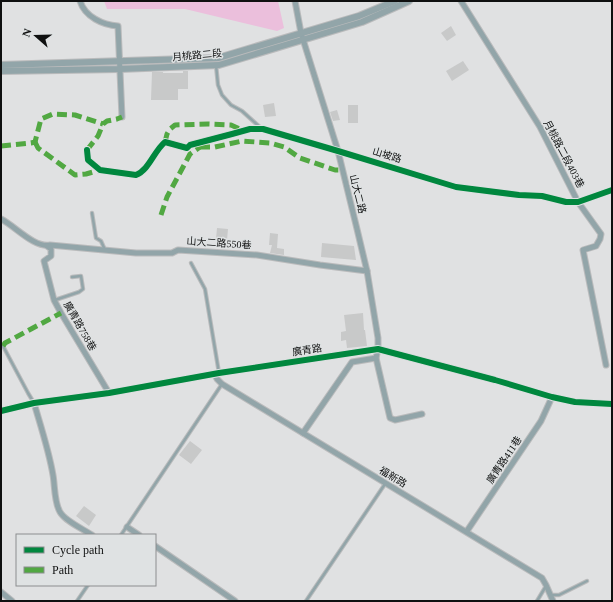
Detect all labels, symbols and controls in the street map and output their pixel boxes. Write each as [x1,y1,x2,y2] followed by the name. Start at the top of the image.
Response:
[16,16,56,56] north arrow
[20,27,34,38] text: N
[172,47,222,63] street label: 月桃路二段
[542,118,586,190] street label: 月桃路二段403巷
[371,145,403,165] street label: 山坡路
[348,173,368,215] street label: 山大二路
[186,235,252,251] street label: 山大二路550巷
[61,299,99,353] street label: 廣青路758巷
[291,342,323,358] street label: 廣青路
[484,434,524,486] street label: 廣青路411巷
[377,465,409,489] street label: 福新路
[16,534,156,586] legend
[52,543,104,557] text: Cycle path
[52,563,73,577] text: Path

